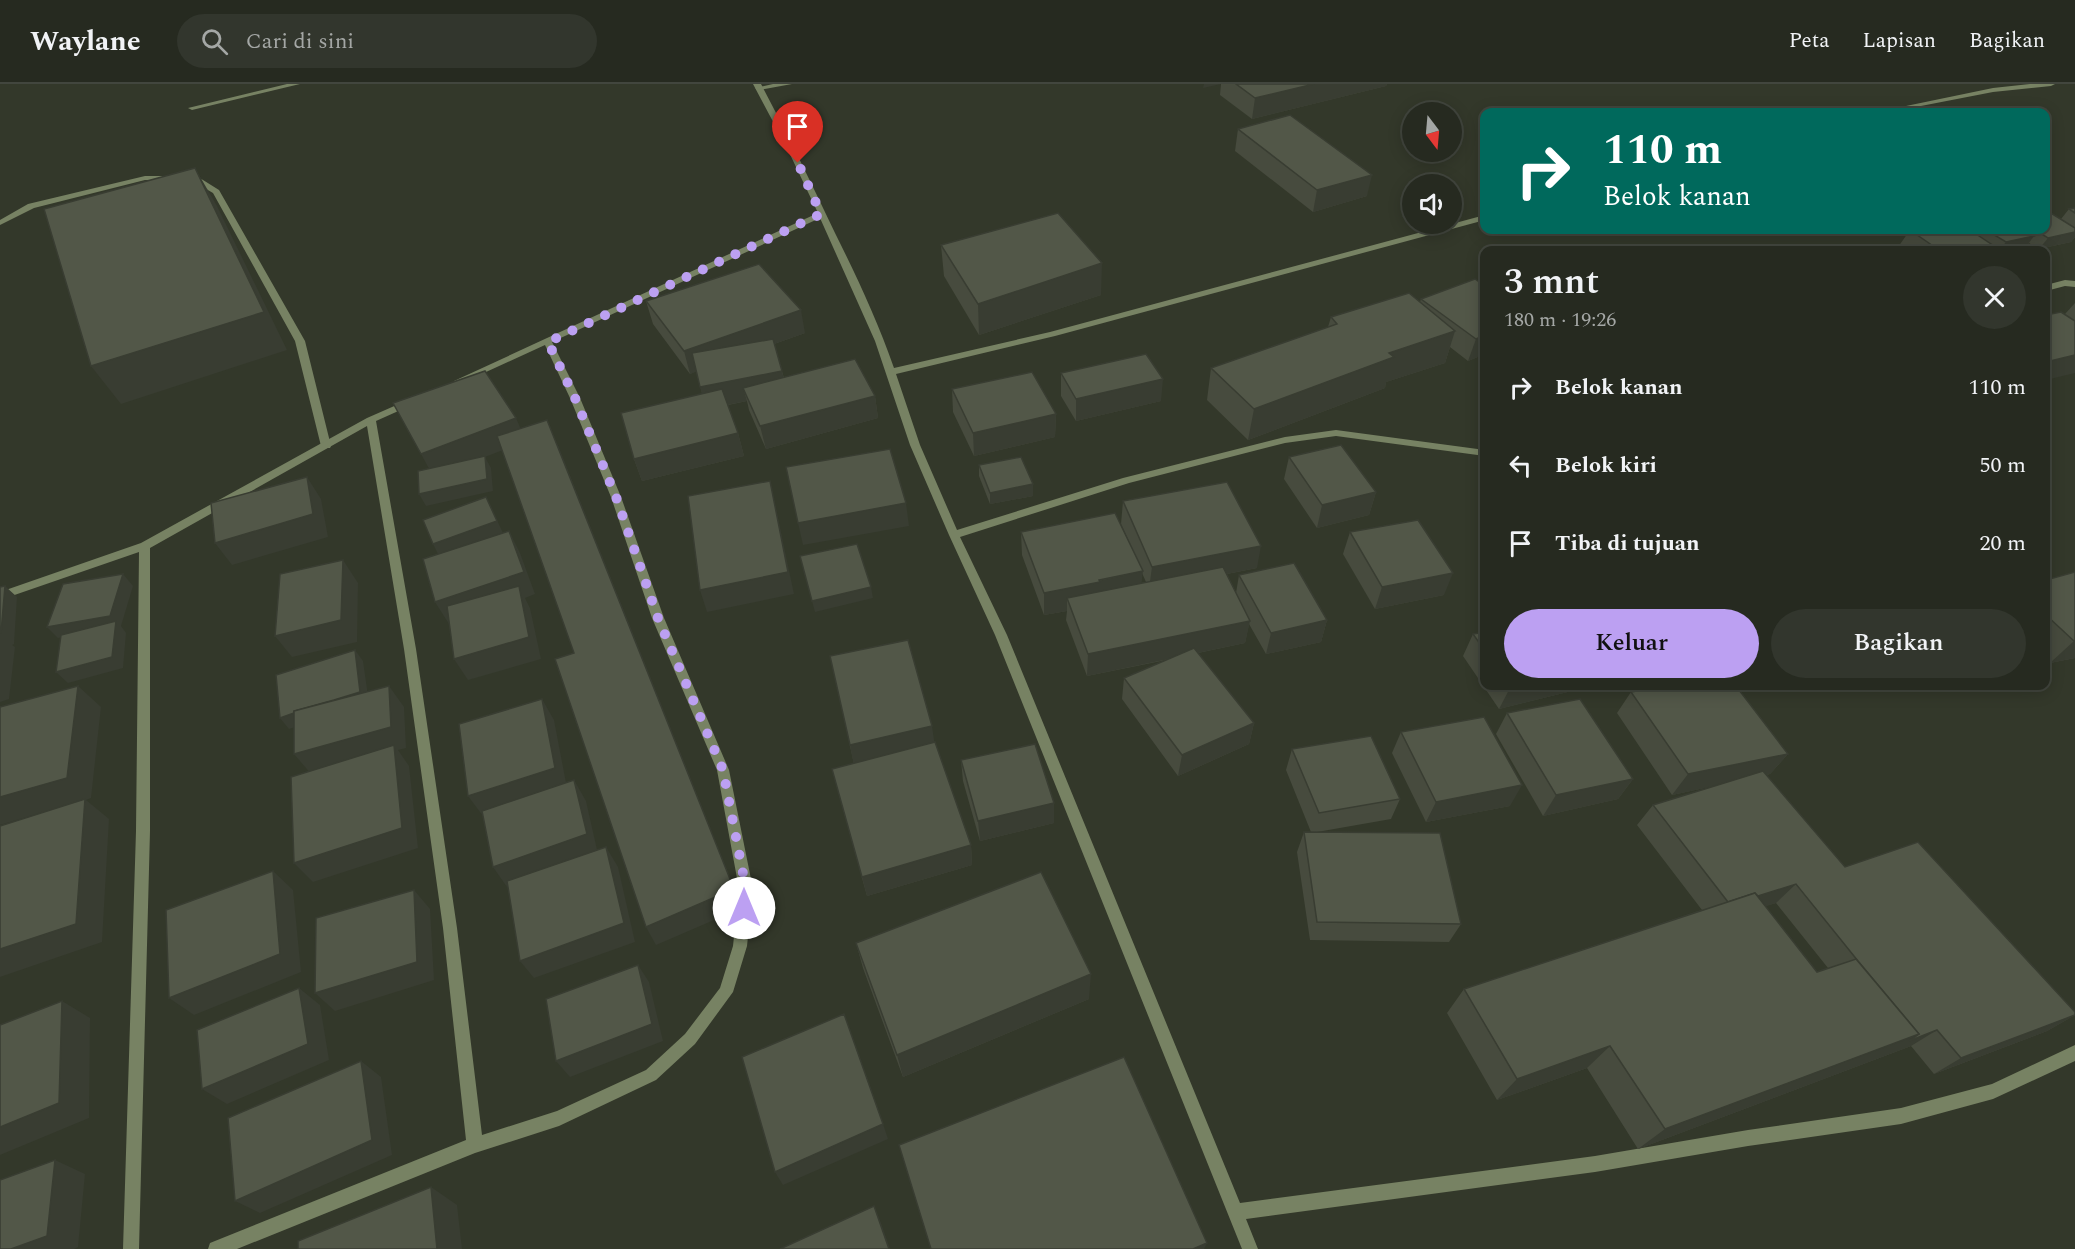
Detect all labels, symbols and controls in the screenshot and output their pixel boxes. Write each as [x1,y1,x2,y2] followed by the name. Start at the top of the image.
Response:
[177,14,597,68] search box
[30,20,141,63] text: Waylane
[198,25,231,58] icon: search
[246,25,354,58] text: Cari di sini
[1789,25,1829,57] text: Peta
[1862,25,1936,57] text: Lapisan
[1969,25,2045,57] text: Bagikan
[772,101,823,163] pin
[1402,102,1462,162] north arrow
[1402,102,1462,234] map controls
[781,110,814,143] icon: arrive
[1603,119,1722,182] text: 110 m
[1504,132,1582,210] icon: right
[1402,174,1462,234] button: sound
[1603,176,1751,218] text: Belok kanan
[1504,255,1599,310] text: 3 mnt
[1963,266,2026,329] button: close
[1504,305,1616,335] text: 180 m · 19:26
[1504,371,1537,404] icon: right
[1555,371,1683,404] text: Belok kanan
[1969,371,2026,404] text: 110 m
[1504,449,1537,482] icon: left
[1555,449,1657,482] text: Belok kiri
[1980,449,2026,482] text: 50 m
[1504,527,1537,560] icon: arrive
[1555,527,1700,560] text: Tiba di tujuan
[1980,527,2026,560] text: 20 m
[1504,609,1759,678] button: Keluar
[1771,609,2026,678] button: Bagikan
[712,876,776,940] position arrow

